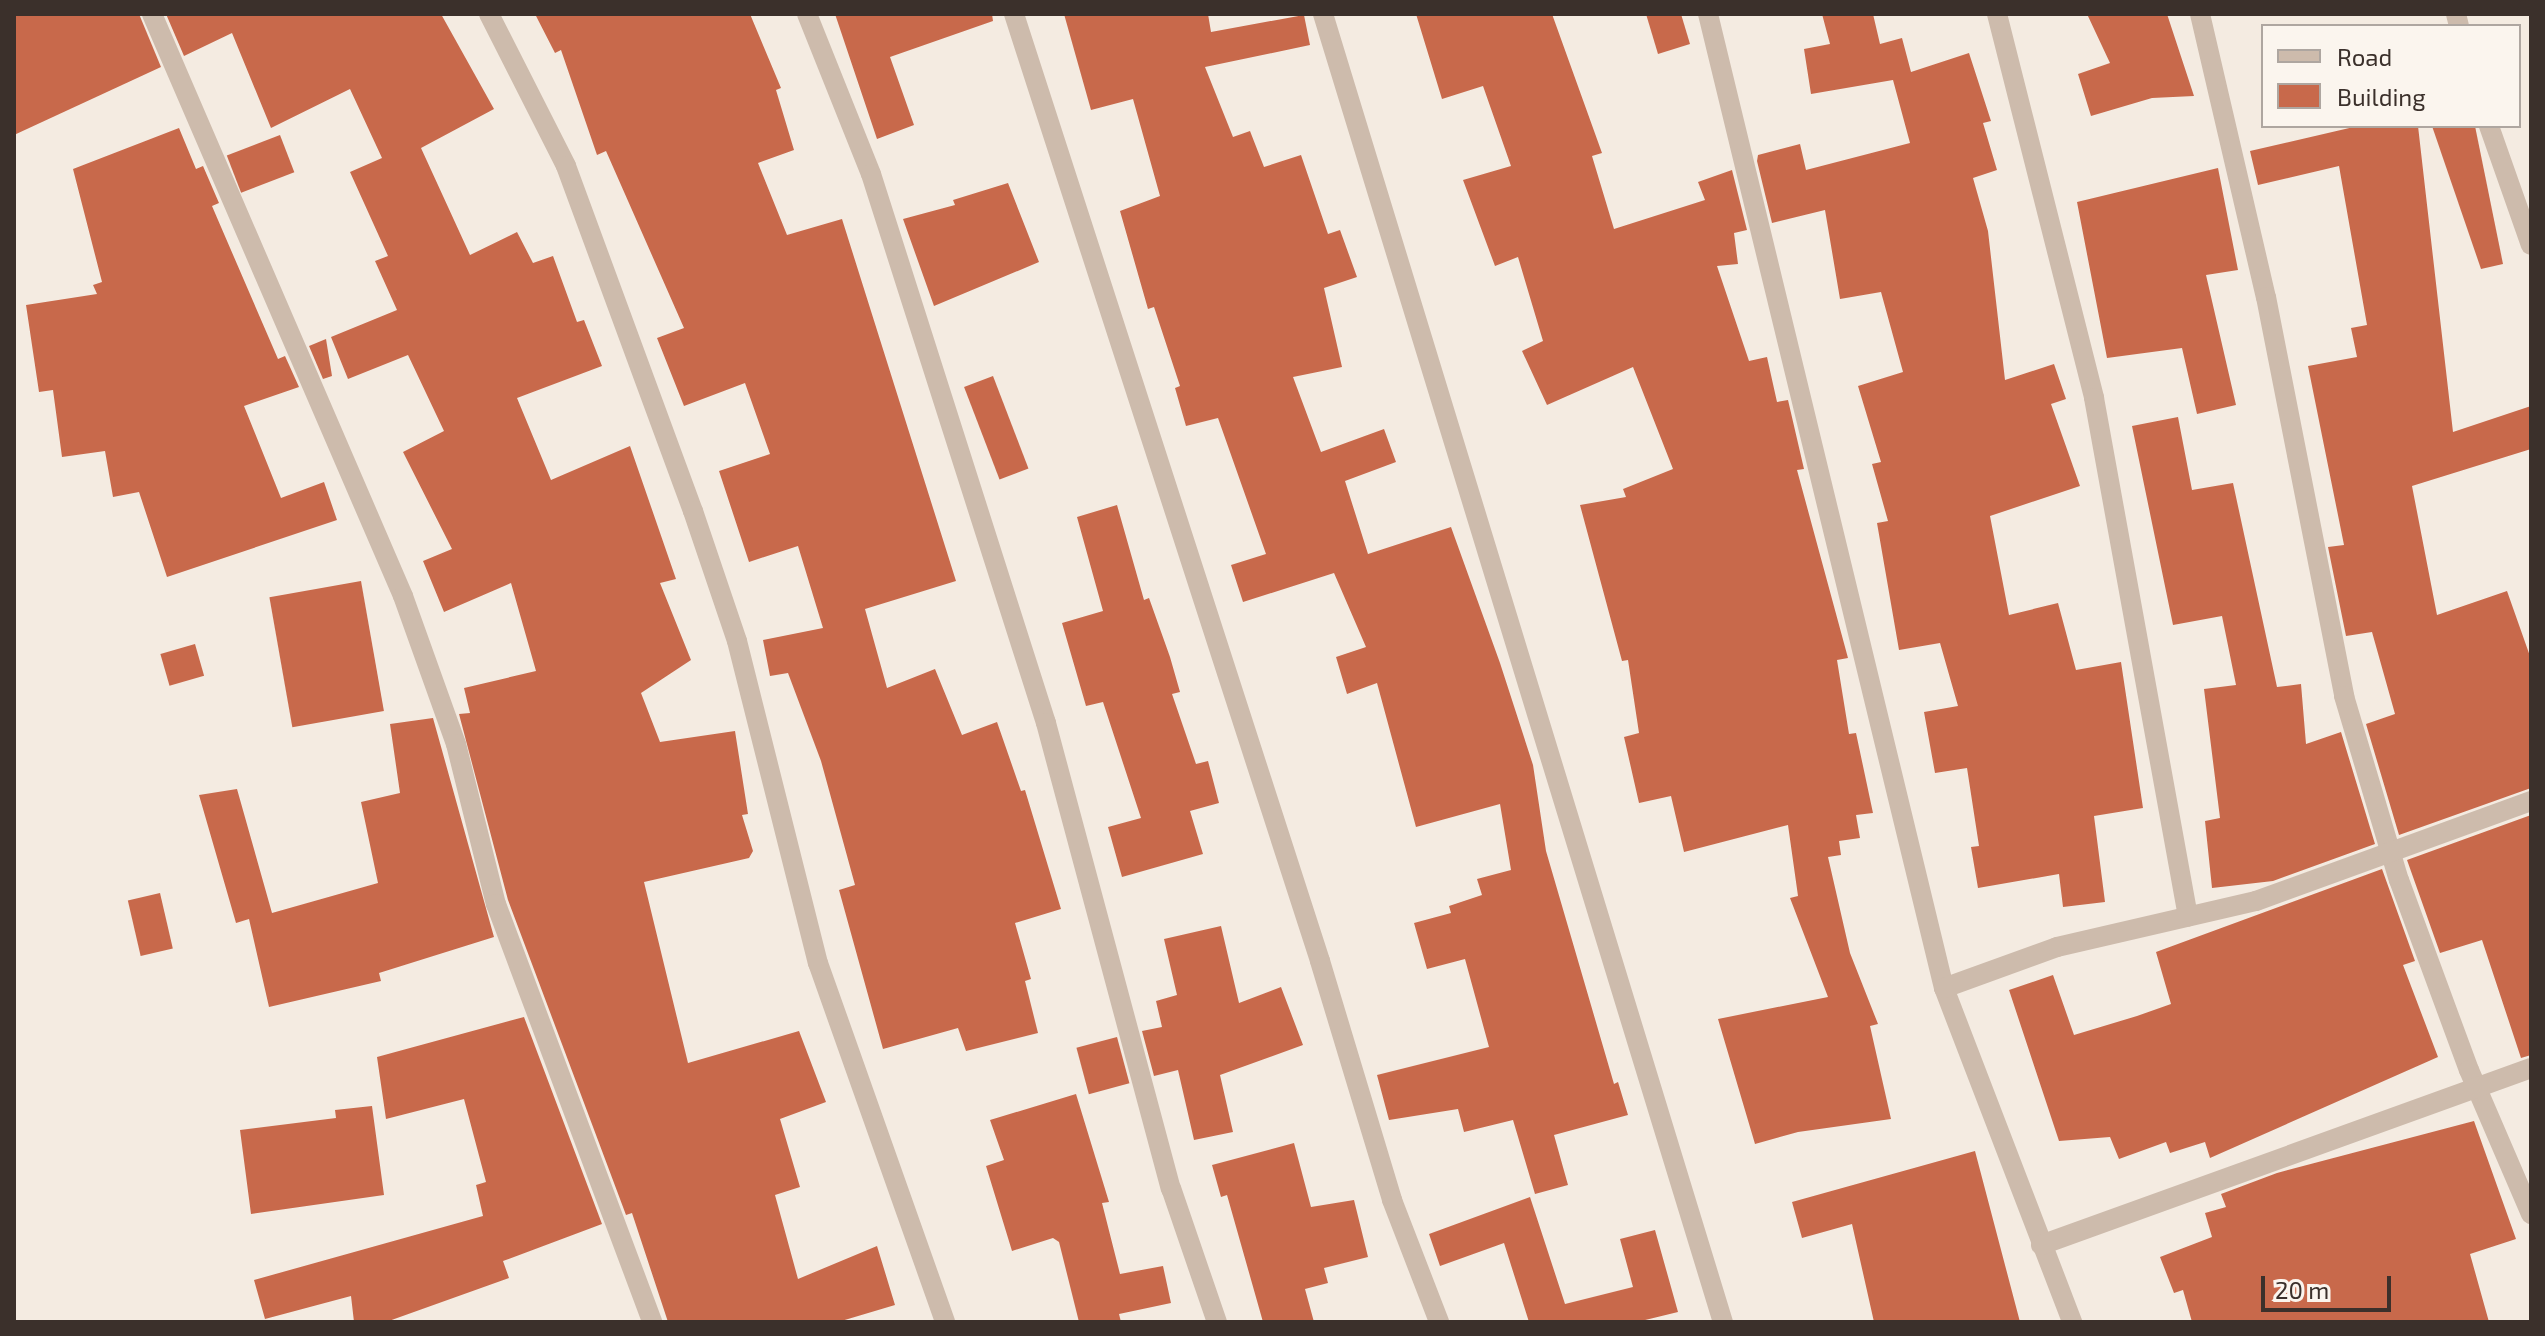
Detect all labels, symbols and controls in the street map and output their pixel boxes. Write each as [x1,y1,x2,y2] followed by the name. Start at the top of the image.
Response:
[2261,24,2521,128] legend
[2337,42,2392,71] text: Road
[2337,82,2426,111] text: Building
[2265,1260,2395,1310] scale bar
[2275,1275,2329,1304] text: 20 m

